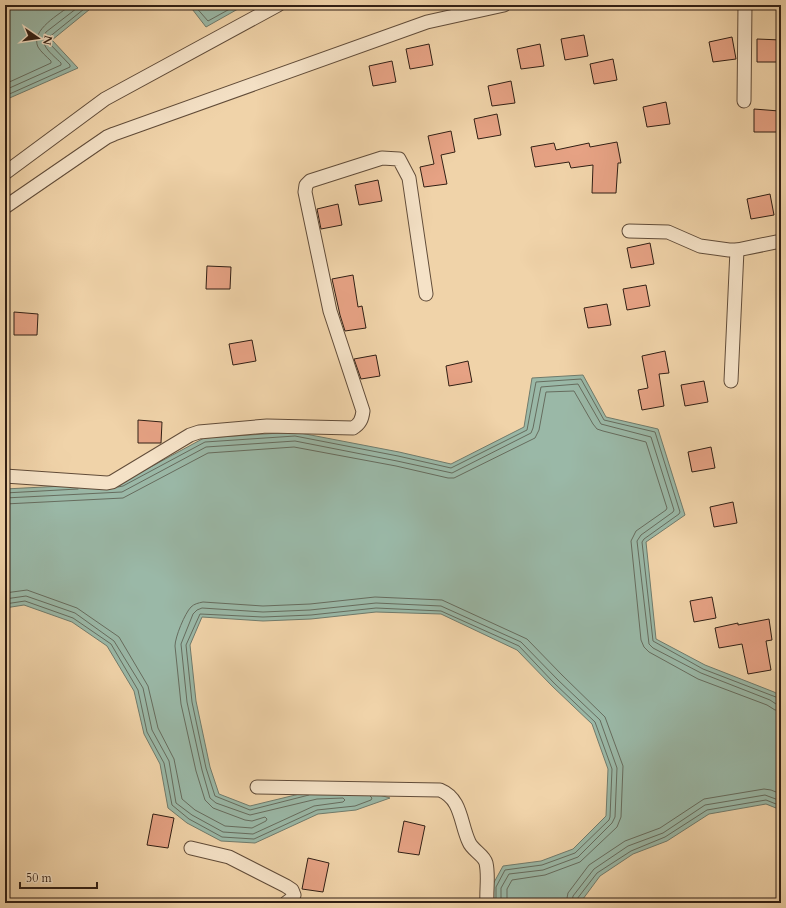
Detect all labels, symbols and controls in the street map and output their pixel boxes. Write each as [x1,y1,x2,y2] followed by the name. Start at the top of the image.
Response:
[18,18,58,58] north arrow
[39,34,56,47] text: N
[20,864,97,890] scale bar
[26,870,53,886] text: 50 m

